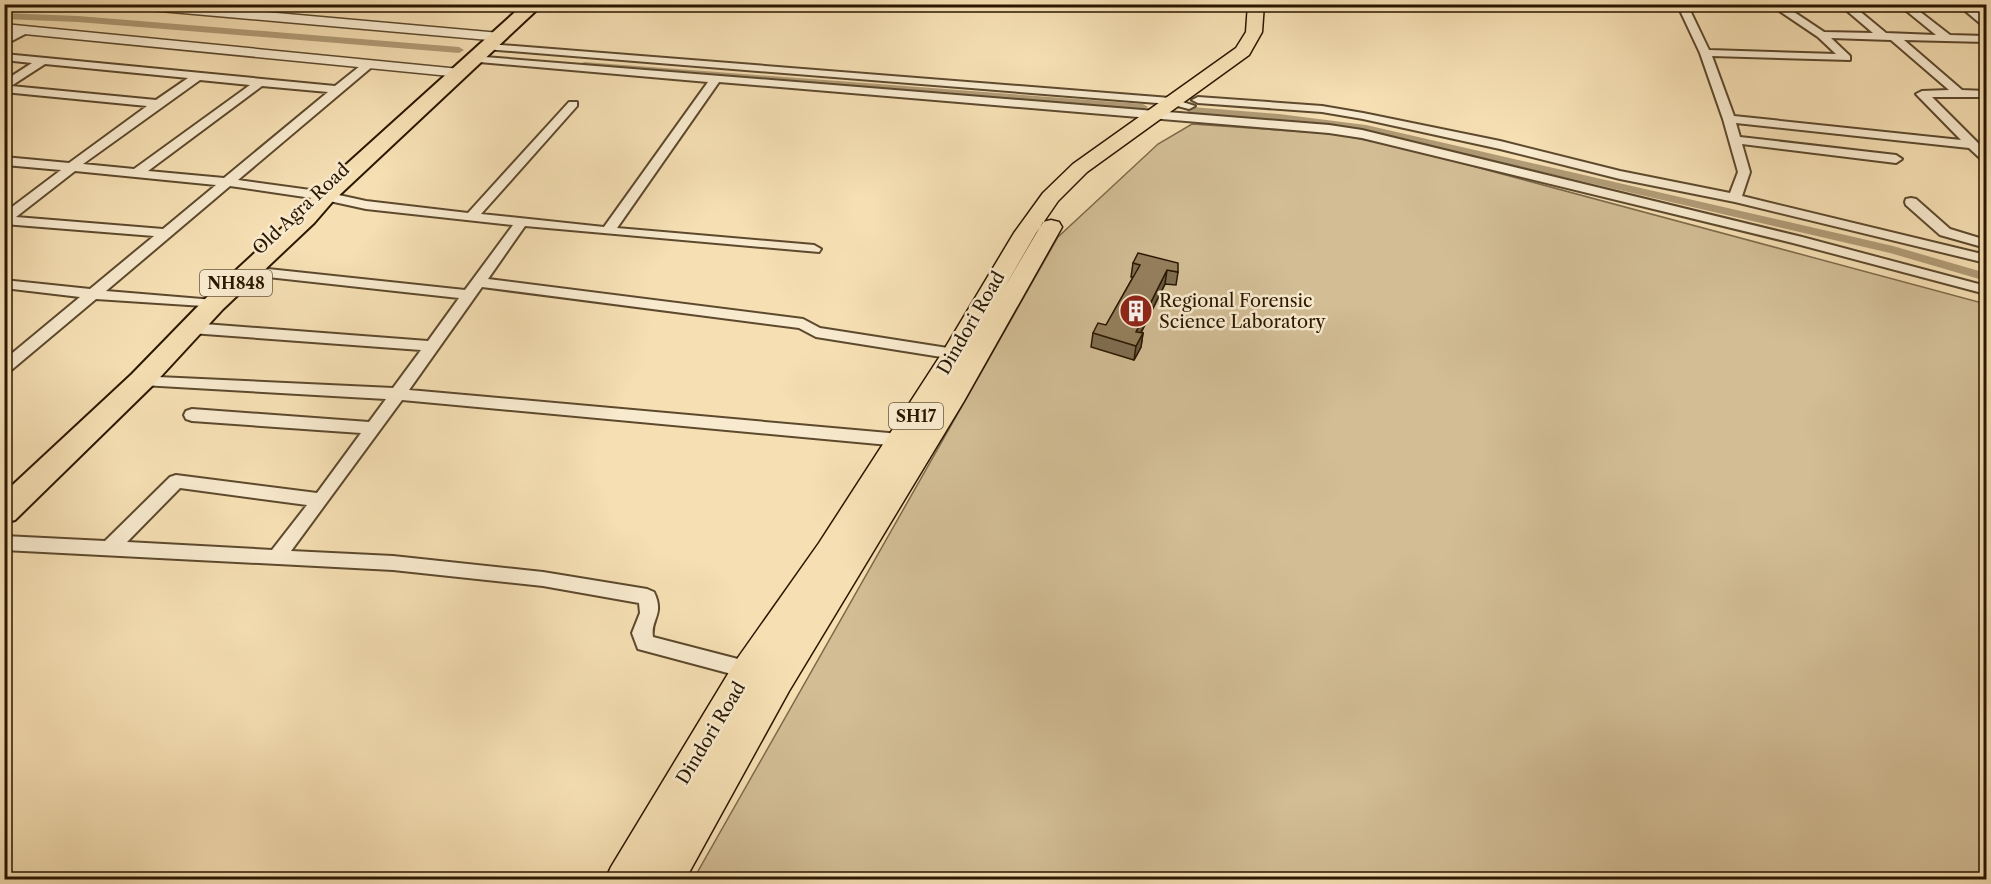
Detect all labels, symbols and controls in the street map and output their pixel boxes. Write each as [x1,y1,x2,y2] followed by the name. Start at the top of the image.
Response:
[248,159,354,259] street label: Old Agra Road
[933,267,1009,379] street label: Dindori Road
[200,270,272,296] road number: NH848
[1159,290,1327,333] place label: Regional Forensic Science Laboratory
[1118,293,1154,329] building icon: Regional Forensic Science Laboratory
[889,403,943,429] road number: SH17
[672,678,750,788] street label: Dindori Road

